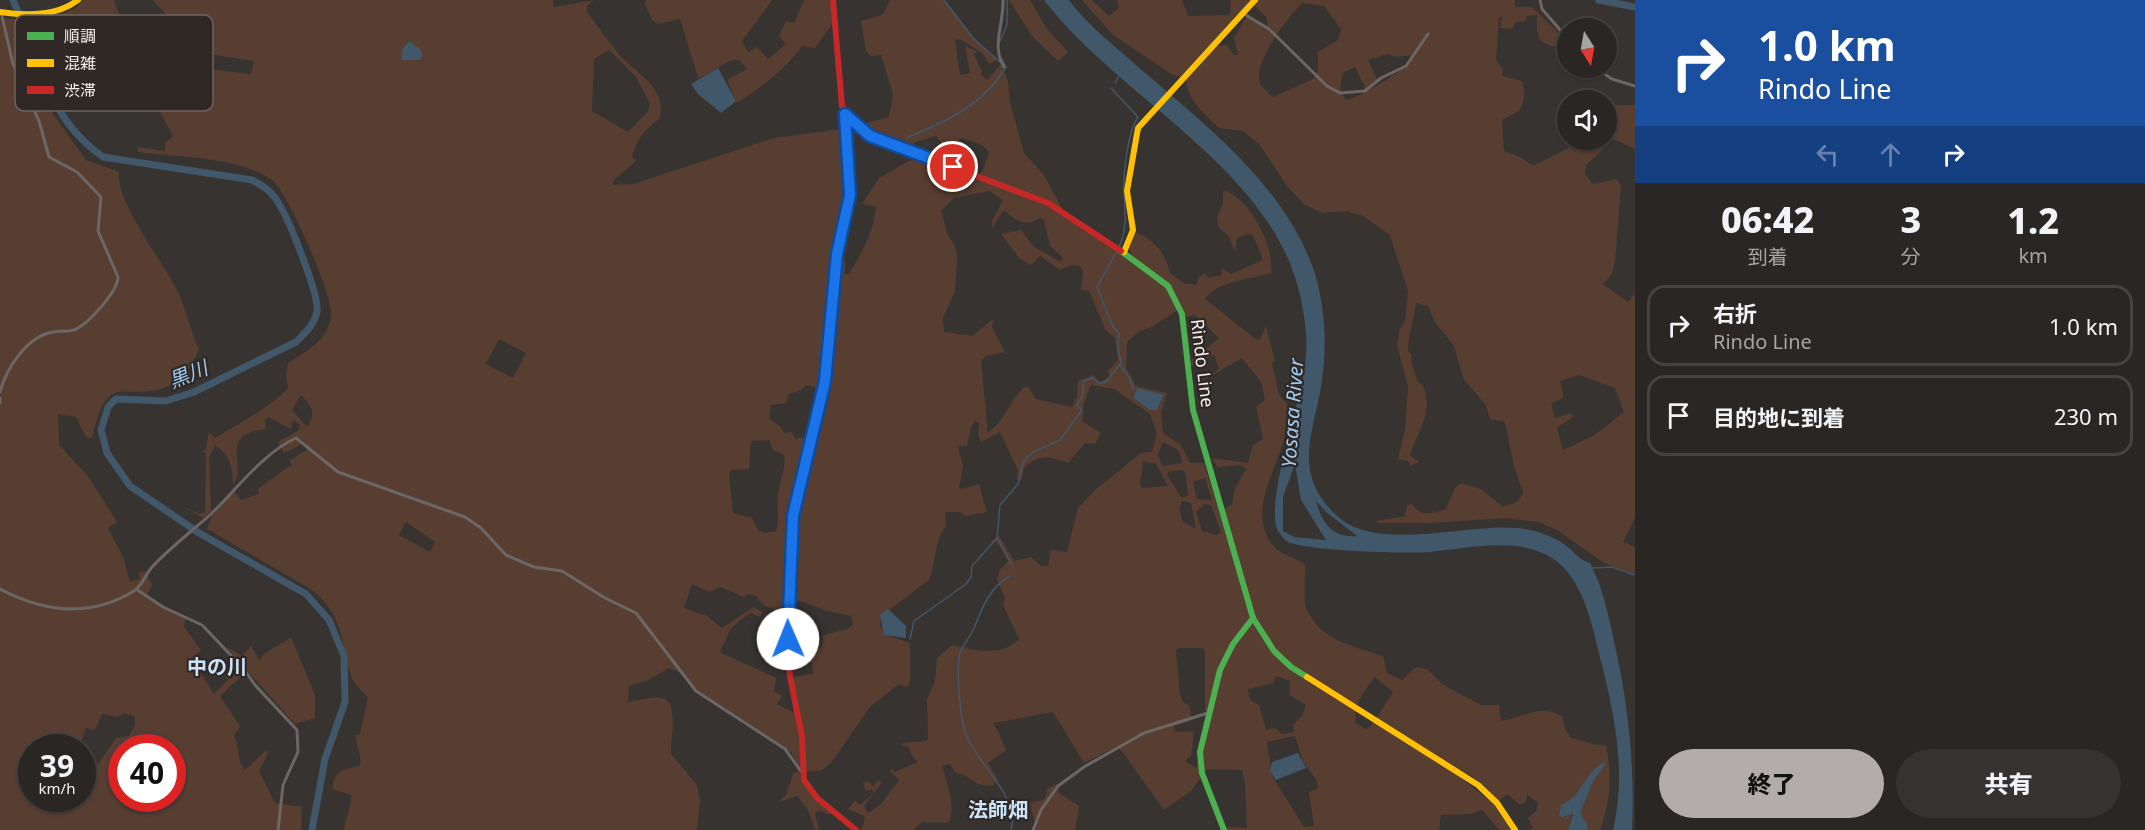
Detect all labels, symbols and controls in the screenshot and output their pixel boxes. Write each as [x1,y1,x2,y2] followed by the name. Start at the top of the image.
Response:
[15,15,213,111] legend
[1758,16,1896,73] text: 1.0 km
[1557,18,1617,78] north arrow
[1557,18,1617,150] map controls
[1659,24,1737,102] icon: right
[64,25,96,47] text: 順調
[64,52,96,74] text: 混雑
[1758,70,1891,107] text: Rindo Line
[64,79,96,101] text: 渋滞
[1557,90,1617,150] button: sound
[1811,138,1844,171] icon: left
[1874,138,1907,171] icon: ahead
[1937,138,1970,171] icon: right
[927,141,978,192] pin
[936,150,969,183] icon: arrive
[1721,195,1814,244] text: 06:42
[1900,195,1921,244] text: 3
[2007,196,2059,245] text: 1.2
[2018,242,2048,269] text: km
[1748,243,1788,270] text: 到着
[1901,243,1921,270] text: 分
[1713,298,1757,328] text: 右折
[1662,309,1695,342] icon: right
[2049,311,2118,341] text: 1.0 km
[1186,317,1220,409] street label: Rindo Line
[1713,328,1812,355] text: Rindo Line
[164,353,213,394] water label: 黒川
[1275,356,1309,469] water label: Yosasa River
[1662,399,1695,432] icon: arrive
[2054,401,2118,431] text: 230 m
[1713,402,1845,432] text: 目的地に到着
[756,607,820,671] position arrow
[187,653,247,680] district label: 中の川
[108,734,186,812] speed limit sign: 40
[40,745,74,786] text: 39
[1659,749,1884,818] button: 終了
[1896,749,2121,818] button: 共有
[39,778,75,798] text: km/h
[968,796,1028,823] district label: 法師畑

